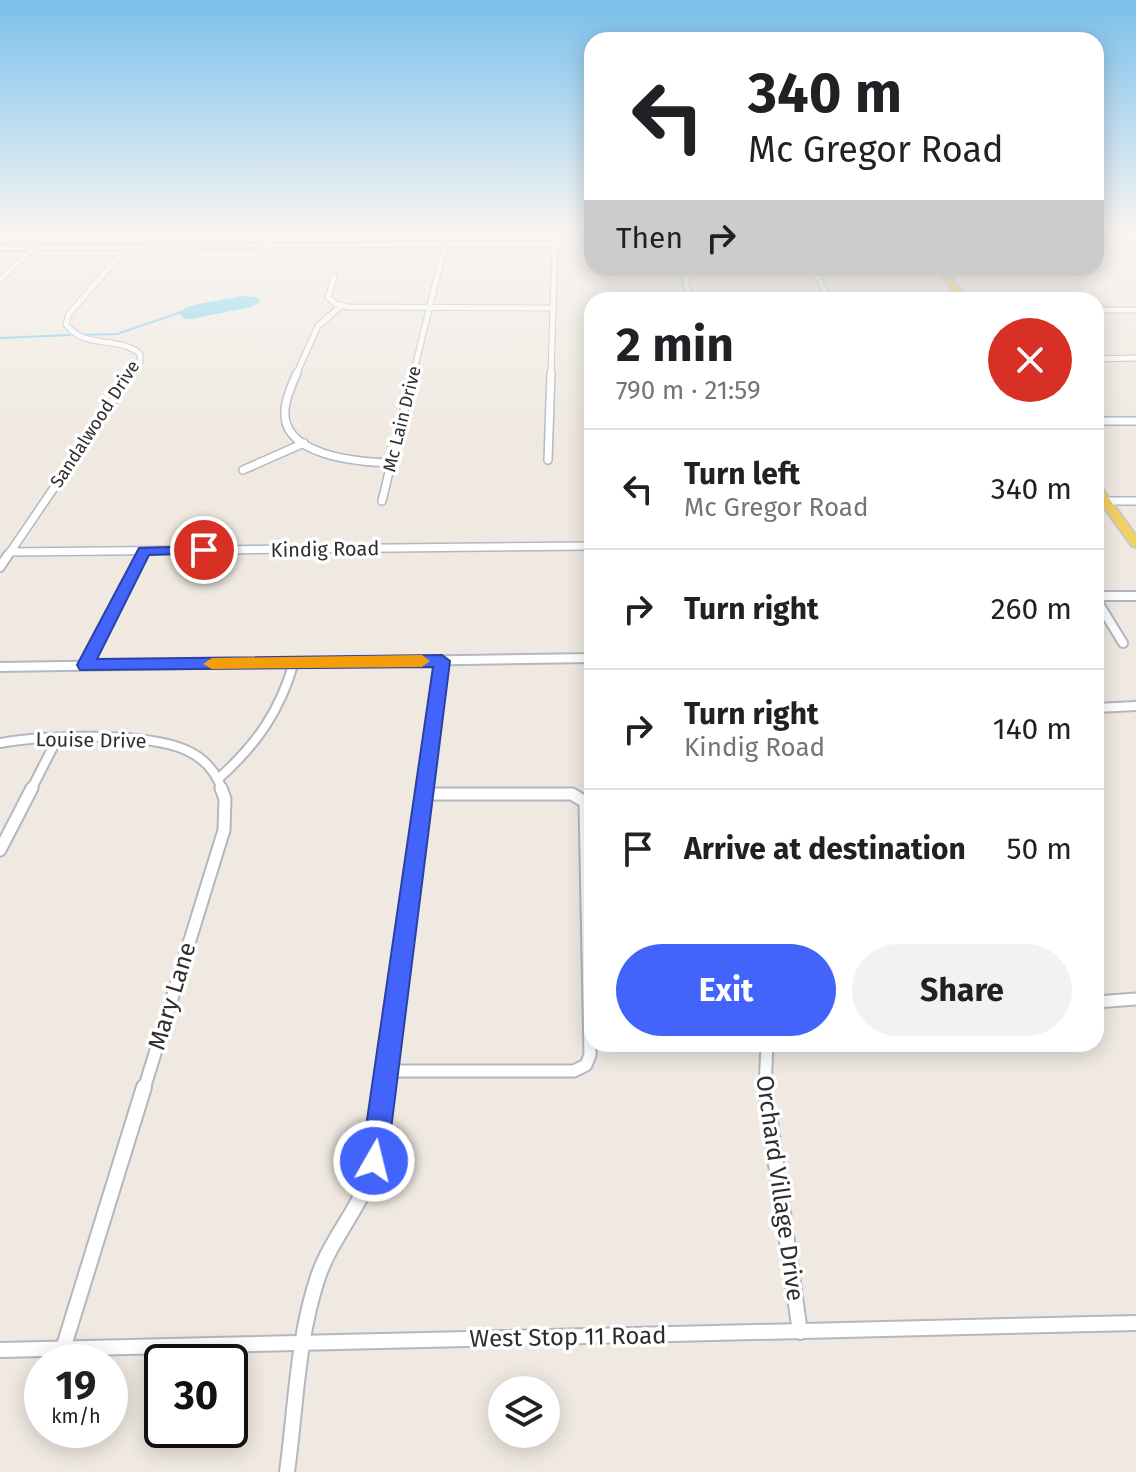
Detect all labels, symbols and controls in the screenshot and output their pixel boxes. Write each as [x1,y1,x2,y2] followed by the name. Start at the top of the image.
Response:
[748,60,902,127] text: 340 m
[616,64,720,168] icon: left
[748,128,1004,172] text: Mc Gregor Road
[699,216,743,260] icon: right
[616,220,683,256] text: Then
[616,316,734,374] text: 2 min
[988,318,1072,402] button: close
[46,356,144,492] street label: Sandalwood Drive
[378,364,426,474] street label: Mc Lain Drive
[616,375,761,406] text: 790 m · 21:59
[684,456,800,492] text: Turn left
[616,467,660,511] icon: left
[991,471,1072,507] text: 340 m
[684,492,869,523] text: Mc Gregor Road
[170,516,238,584] pin
[182,528,226,572] icon: arrive
[271,536,379,562] street label: Kindig Road
[616,587,660,631] icon: right
[684,591,819,627] text: Turn right
[991,591,1072,627] text: 260 m
[684,696,819,732] text: Turn right
[616,707,660,751] icon: right
[993,711,1072,747] text: 140 m
[35,727,147,753] street label: Louise Drive
[684,732,825,763] text: Kindig Road
[616,827,660,871] icon: arrive
[684,831,966,867] text: Arrive at destination
[1007,831,1072,867] text: 50 m
[142,939,202,1053] street label: Mary Lane
[616,944,836,1036] button: Exit
[852,944,1072,1036] button: Share
[750,1073,810,1303] street label: Orchard Village Drive
[332,1119,416,1203] position arrow
[469,1321,667,1353] street label: West Stop 11 Road
[144,1344,248,1448] speed limit sign: 30
[56,1362,96,1410] text: 19
[488,1376,560,1448] map controls
[488,1376,560,1448] button: layers
[51,1404,101,1428] text: km/h

